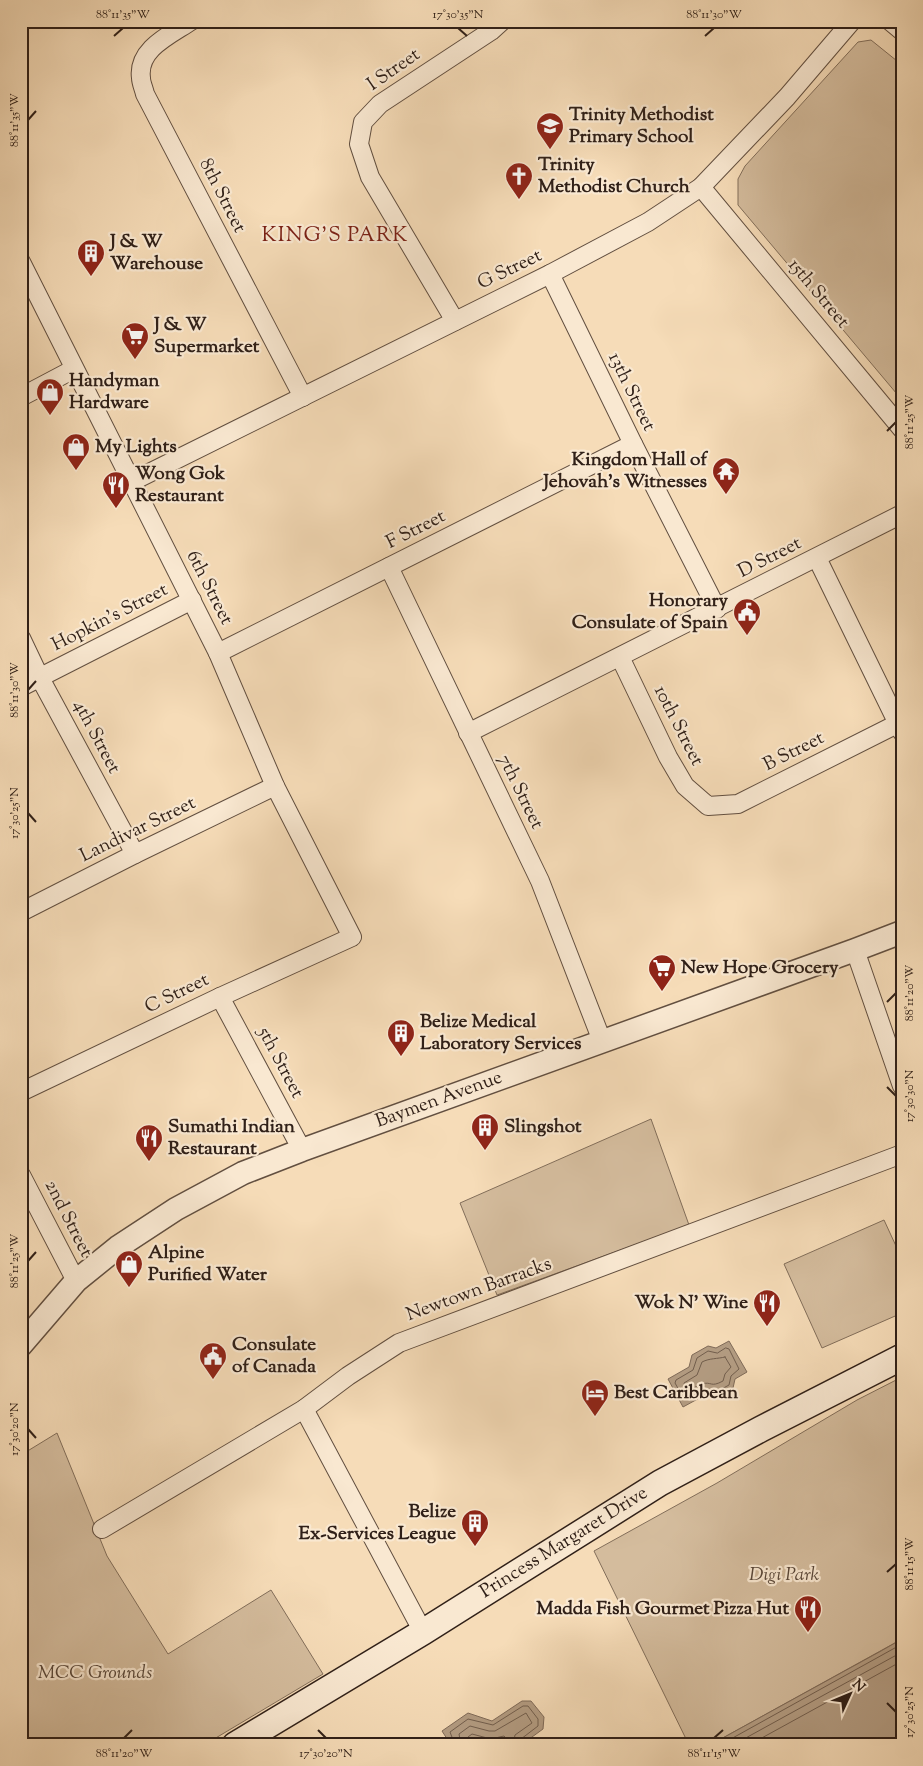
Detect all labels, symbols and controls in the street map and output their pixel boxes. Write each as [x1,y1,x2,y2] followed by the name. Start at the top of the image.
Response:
[96,6,151,24] text: 88°11'35"W
[433,6,484,24] text: 17°30'35"N
[686,6,742,24] text: 88°11'30"W
[362,42,426,98] street label: I Street
[6,92,24,147] text: 88°11'35"W
[569,102,714,151] place label: Trinity Methodist Primary School
[535,111,565,150] school or university icon: Trinity Methodist Primary School
[538,152,691,201] place label: Trinity Methodist Church
[192,154,252,238] street label: 8th Street
[504,161,534,200] church icon: Trinity Methodist Church
[262,221,408,251] district label: KING'S PARK
[108,229,203,278] place label: J & W Warehouse
[76,238,106,277] building icon: J & W Warehouse
[473,243,547,297] street label: G Street
[781,253,856,335] street label: 15th Street
[152,312,260,361] place label: J & W Supermarket
[120,321,150,360] supermarket icon: J & W Supermarket
[600,348,662,436] street label: 13th Street
[69,368,160,417] place label: Handyman Hardware
[35,377,65,416] shop icon: Handyman Hardware
[901,394,919,449] text: 88°11'25"W
[61,432,91,471] shop icon: My Lights
[95,434,177,461] place label: My Lights
[541,447,708,496] place label: Kingdom Hall of Jehovah's Witnesses
[711,456,741,495] temple icon: Kingdom Hall of Jehovah's Witnesses
[135,461,226,510] place label: Wong Gok Restaurant
[101,470,131,509] restaurant icon: Wong Gok Restaurant
[382,503,451,556] street label: F Street
[734,530,807,585] street label: D Street
[179,546,239,630] street label: 6th Street
[47,577,173,659] street label: Hopkin's Street
[572,588,729,637] place label: Honorary Consulate of Spain
[732,597,762,636] public building icon: Honorary Consulate of Spain
[6,662,24,718] text: 88°11'30"W
[646,681,710,771] street label: 10th Street
[65,695,127,779] street label: 4th Street
[759,725,830,779] street label: B Street
[490,750,550,834] street label: 7th Street
[6,787,24,839] text: 17°30'25"N
[75,790,201,870] street label: Landivar Street
[647,953,677,992] supermarket icon: New Hope Grocery
[681,955,839,982] place label: New Hope Grocery
[901,964,919,1021] text: 88°11'20"W
[140,967,214,1021] street label: C Street
[420,1009,582,1058] place label: Belize Medical Laboratory Services
[386,1018,416,1057] building icon: Belize Medical Laboratory Services
[249,1022,310,1104] street label: 5th Street
[372,1065,506,1135] street label: Baymen Avenue
[901,1069,919,1122] text: 17°30'30"N
[470,1112,500,1151] building icon: Slingshot
[168,1114,296,1163] place label: Sumathi Indian Restaurant
[504,1114,582,1141] place label: Slingshot
[134,1123,164,1162] restaurant icon: Sumathi Indian Restaurant
[37,1176,99,1263] street label: 2nd Street
[6,1233,24,1288] text: 88°11'25"W
[148,1240,268,1289] place label: Alpine Purified Water
[114,1249,144,1288] shop icon: Alpine Purified Water
[402,1251,556,1329] street label: Newtown Barracks
[752,1288,782,1327] restaurant icon: Wok N' Wine
[635,1290,748,1317] place label: Wok N' Wine
[232,1332,316,1381] place label: Consulate of Canada
[198,1341,228,1380] public building icon: Consulate of Canada
[580,1378,610,1417] hotel icon: Best Caribbean
[614,1380,739,1407] place label: Best Caribbean
[6,1402,24,1456] text: 17°30'20"N
[475,1480,653,1606] street label: Princess Margaret Drive
[298,1499,456,1548] place label: Belize Ex-Services League
[460,1508,490,1547] building icon: Belize Ex-Services League
[901,1537,919,1591] text: 88°11'15"W
[749,1562,819,1589] park label: Digi Park
[793,1594,823,1633] restaurant icon: Madda Fish Gourmet Pizza Hut
[536,1596,789,1623] place label: Madda Fish Gourmet Pizza Hut
[38,1660,152,1687] park label: MCC Grounds
[826,1668,876,1718] north arrow
[847,1675,869,1697] text: N
[901,1686,919,1738] text: 17°30'25"N
[96,1745,153,1763] text: 88°11'20"W
[299,1745,353,1763] text: 17°30'20"N
[687,1745,741,1763] text: 88°11'15"W

